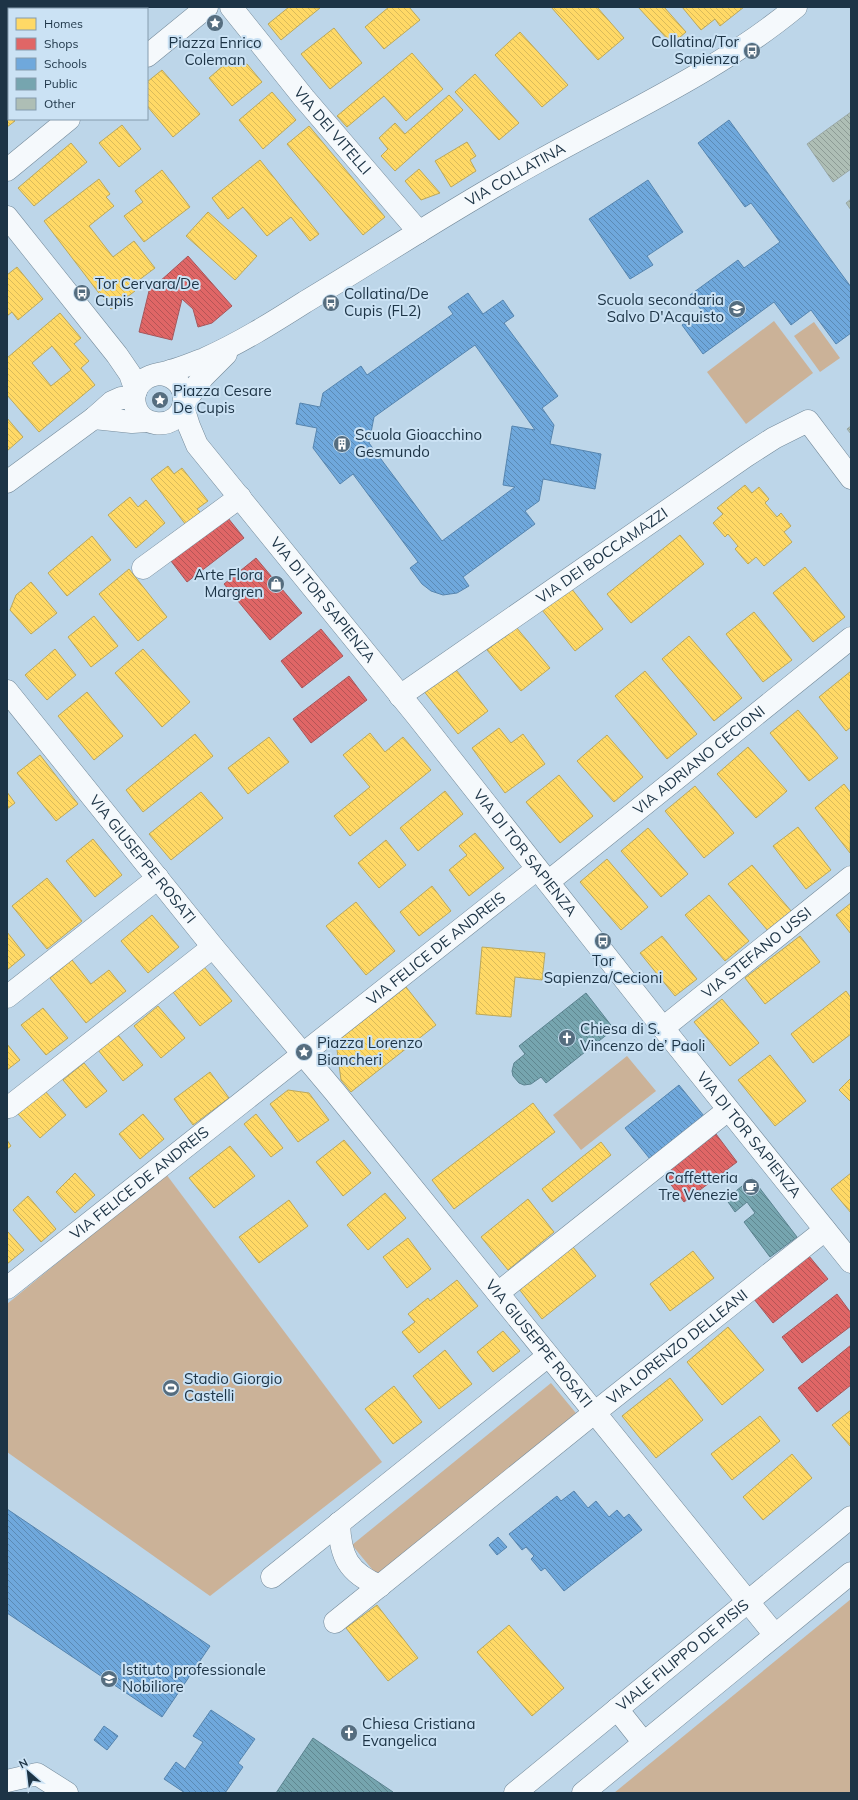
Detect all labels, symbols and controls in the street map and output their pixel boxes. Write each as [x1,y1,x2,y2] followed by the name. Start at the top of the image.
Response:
[8,8,148,120] legend
[205,13,225,33] place icon: Piazza Enrico Coleman
[44,16,83,31] text: Homes
[651,32,740,68] place label: Collatina/Tor Sapienza
[168,33,262,69] place label: Piazza Enrico Coleman
[44,36,79,51] text: Shops
[742,41,762,61] bus stop icon: Collatina/Tor Sapienza
[44,56,87,71] text: Schools
[44,76,78,91] text: Public
[290,83,376,178] street label: VIA DEI VITELLI
[44,96,76,111] text: Other
[462,138,568,210] street label: VIA COLLATINA
[95,274,199,310] place label: Tor Cervara/De Cupis
[72,283,92,303] bus stop icon: Tor Cervara/De Cupis
[344,284,429,320] place label: Collatina/De Cupis (FL2)
[597,290,724,326] place label: Scuola secondaria Salvo D'Acquisto
[321,293,341,313] bus stop icon: Collatina/De Cupis (FL2)
[727,299,747,319] school or university icon: Scuola secondaria Salvo D'Acquisto
[173,381,272,417] place label: Piazza Cesare De Cupis
[150,390,170,410] place icon: Piazza Cesare De Cupis
[355,425,482,461] place label: Scuola Gioacchino Gesmundo
[332,434,352,454] building icon: Scuola Gioacchino Gesmundo
[533,503,671,608] street label: VIA DEI BOCCAMAZZI
[266,533,380,666] street label: VIA DI TOR SAPIENZA
[194,565,263,601] place label: Arte Flora Margren
[266,574,286,594] shop icon: Arte Flora Margren
[629,701,768,819] street label: VIA ADRIANO CECIONI
[469,785,581,920] street label: VIA DI TOR SAPIENZA
[85,791,200,927] street label: VIA GIUSEPPE ROSATI
[363,888,509,1009] street label: VIA FELICE DE ANDREIS
[698,903,815,1002] street label: VIA STEFANO USSI
[593,931,613,951] bus stop icon: Tor Sapienza/Cecioni
[544,951,662,987] place label: Tor Sapienza/Cecioni
[580,1019,705,1055] place label: Chiesa di S. Vincenzo de’ Paoli
[557,1028,577,1048] church icon: Chiesa di S. Vincenzo de’ Paoli
[317,1033,423,1069] place label: Piazza Lorenzo Biancheri
[294,1042,314,1062] place icon: Piazza Lorenzo Biancheri
[693,1068,806,1202] street label: VIA DI TOR SAPIENZA
[66,1122,212,1243] street label: VIA FELICE DE ANDREIS
[658,1168,738,1204] place label: Caffetteria Tre Venezie
[741,1177,761,1197] cafe icon: Caffetteria Tre Venezie
[482,1275,597,1411] street label: VIA GIUSEPPE ROSATI
[603,1285,751,1408] street label: VIA LORENZO DELLEANI
[184,1369,282,1405] place label: Stadio Giorgio Castelli
[161,1378,181,1398] sports icon: Stadio Giorgio Castelli
[612,1595,753,1715] street label: VIALE FILIPPO DE PISIS
[122,1660,266,1696] place label: Istituto professionale Nobiliore
[99,1669,119,1689] school or university icon: Istituto professionale Nobiliore
[362,1714,475,1750] place label: Chiesa Cristiana Evangelica
[339,1723,359,1743] church icon: Chiesa Cristiana Evangelica
[8,1752,48,1792] north arrow
[16,1755,30,1771] text: N

